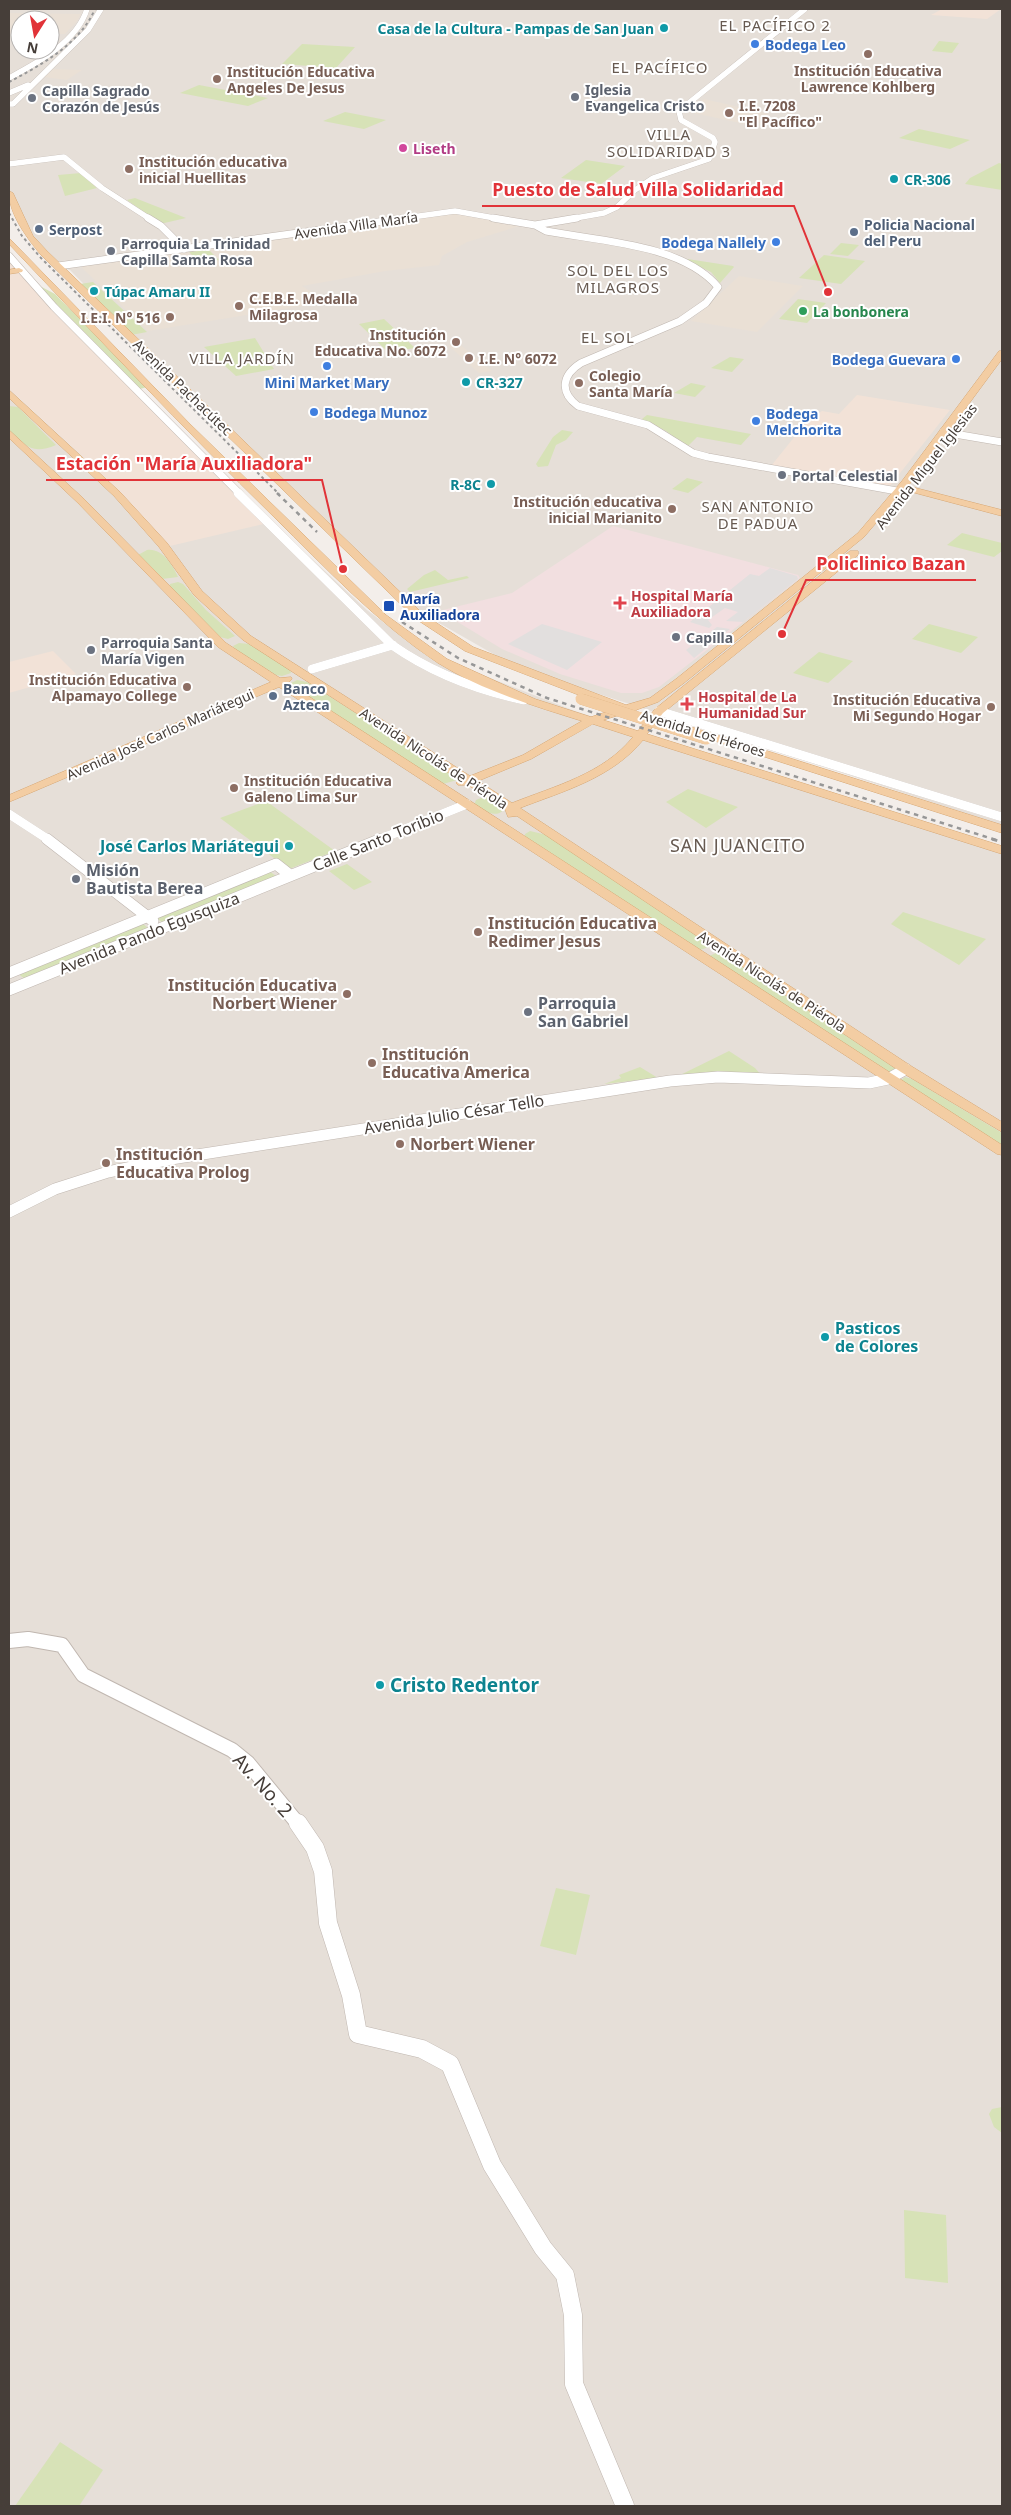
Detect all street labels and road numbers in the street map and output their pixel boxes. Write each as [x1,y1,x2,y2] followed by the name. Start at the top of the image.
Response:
[293,207,419,243] street label: Avenida Villa María
[129,335,237,439] street label: Avenida Pachacútec
[871,399,981,533] street label: Avenida Miguel Iglesias
[63,684,257,784] street label: Avenida José Carlos Mariátegui
[356,703,512,813] street label: Avenida Nicolás de Piérola
[638,705,768,761] street label: Avenida Los Héroes
[309,804,447,876] street label: Calle Santo Toribio
[55,887,243,979] street label: Avenida Pando Egusquiza
[694,926,850,1036] street label: Avenida Nicolás de Piérola
[362,1089,546,1139] street label: Avenida Julio César Tello
[227,1747,299,1823] street label: Av. No. 2

